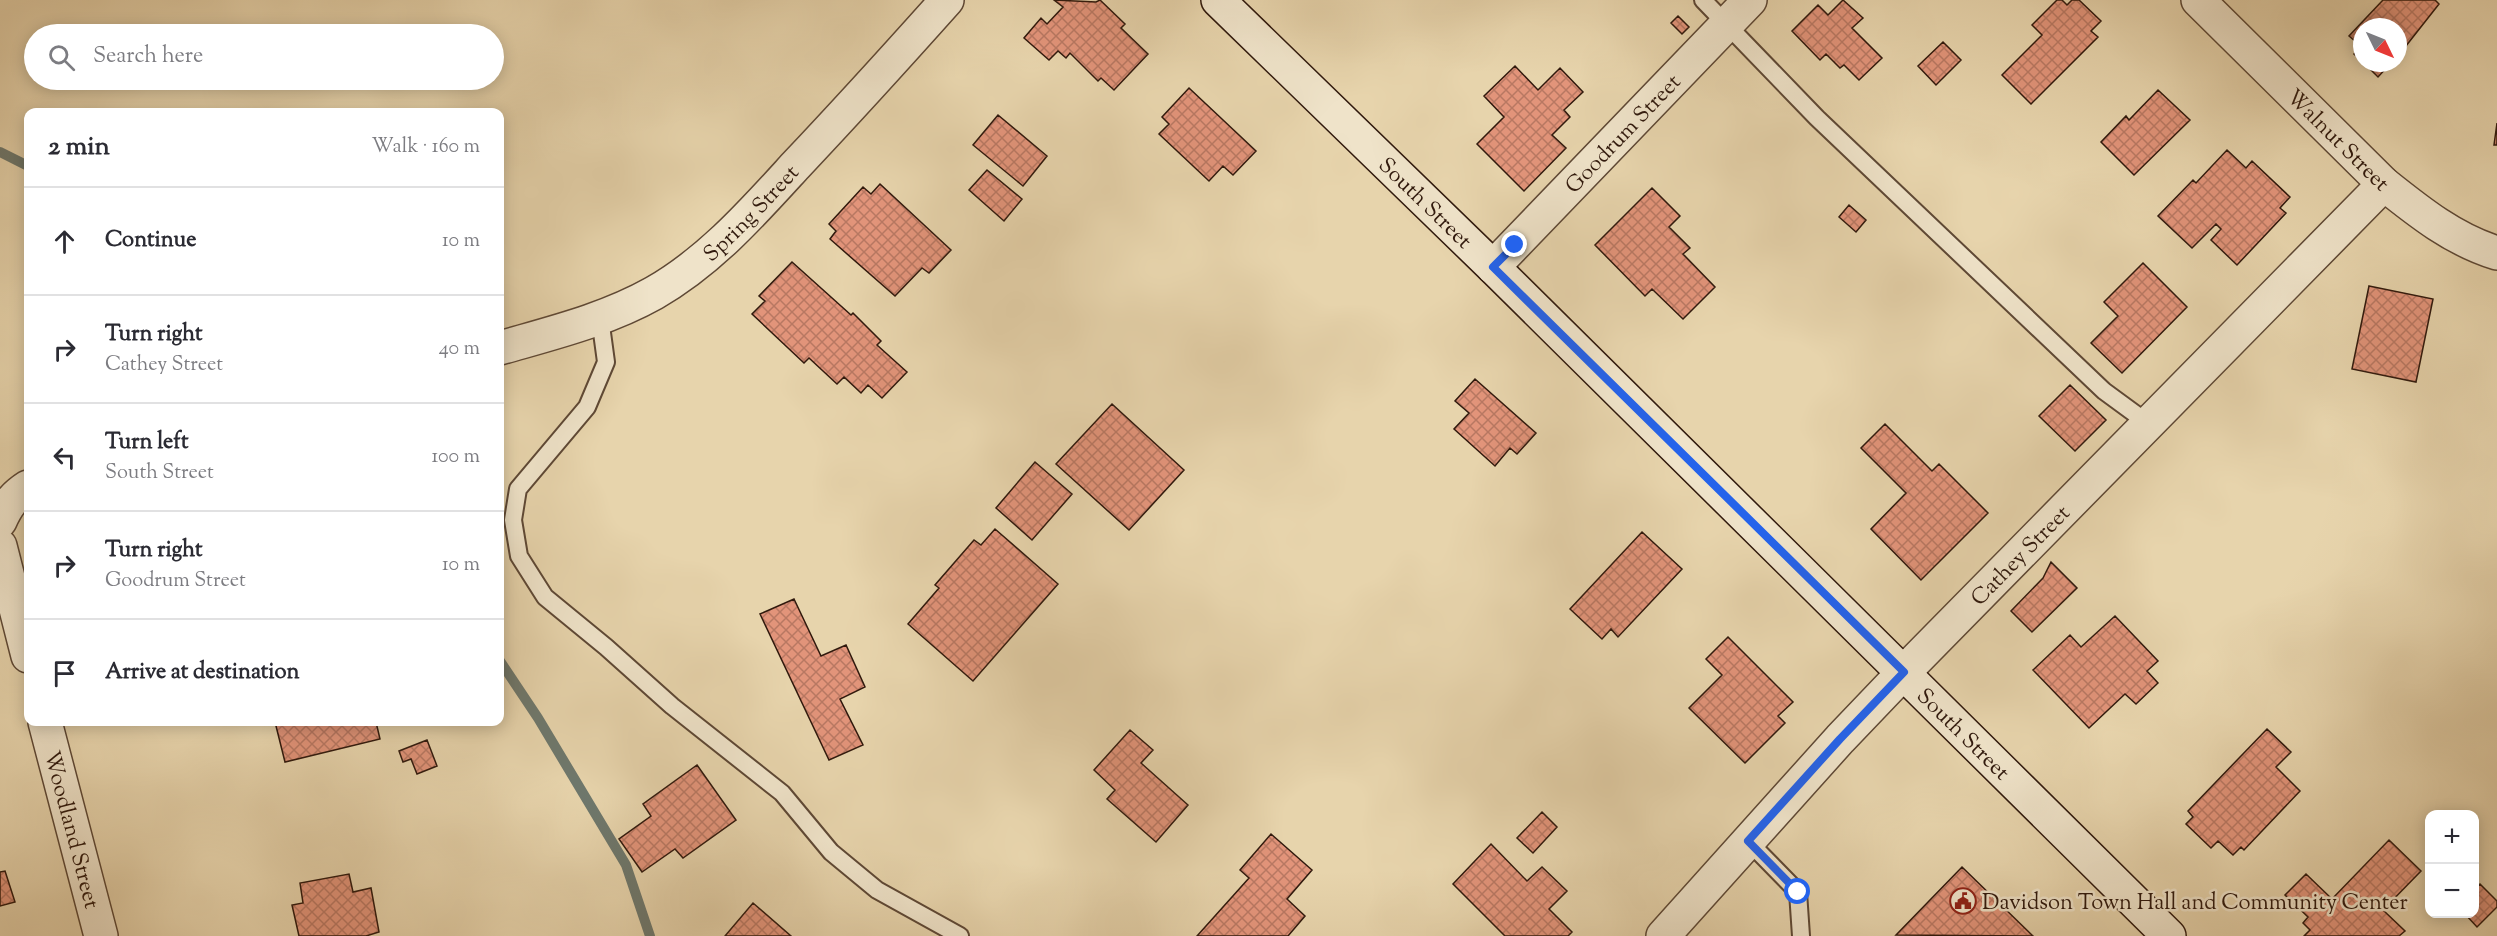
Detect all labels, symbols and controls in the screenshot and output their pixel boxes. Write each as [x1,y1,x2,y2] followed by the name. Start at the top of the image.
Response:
[2353,18,2407,72] north arrow
[24,24,504,90] search box
[45,41,78,74] icon: search
[93,41,203,73] text: Search here
[1559,68,1690,202] street label: Goodrum Street
[2278,83,2396,200] street label: Walnut Street
[48,129,110,166] text: 2 min
[371,133,480,162] text: Walk · 160 m
[1370,151,1478,258] street label: South Street
[697,158,808,271] street label: Spring Street
[48,225,81,258] icon: ahead
[105,225,196,257] text: Continue
[442,227,480,256] text: 10 m
[1501,231,1527,257] route end
[105,319,202,351] text: Turn right
[48,333,81,366] icon: right
[439,335,480,364] text: 40 m
[105,351,223,380] text: Cathey Street
[105,427,188,459] text: Turn left
[48,441,81,474] icon: left
[431,443,480,472] text: 100 m
[105,459,214,488] text: South Street
[1964,499,2079,614] street label: Cathey Street
[105,535,202,567] text: Turn right
[48,549,81,582] icon: right
[442,551,480,580] text: 10 m
[105,567,246,596] text: Goodrum Street
[48,657,81,690] icon: arrive
[105,657,300,689] text: Arrive at destination
[1908,682,2016,789] street label: South Street
[34,748,106,913] street label: Woodland Street
[2425,810,2479,918] map controls
[2425,810,2479,864] button: +
[2425,864,2479,918] button: −
[1784,878,1810,904] route start
[1948,886,1978,916] public building icon: Davidson Town Hall and Community Center
[1982,888,2408,920] place label: Davidson Town Hall and Community Center

